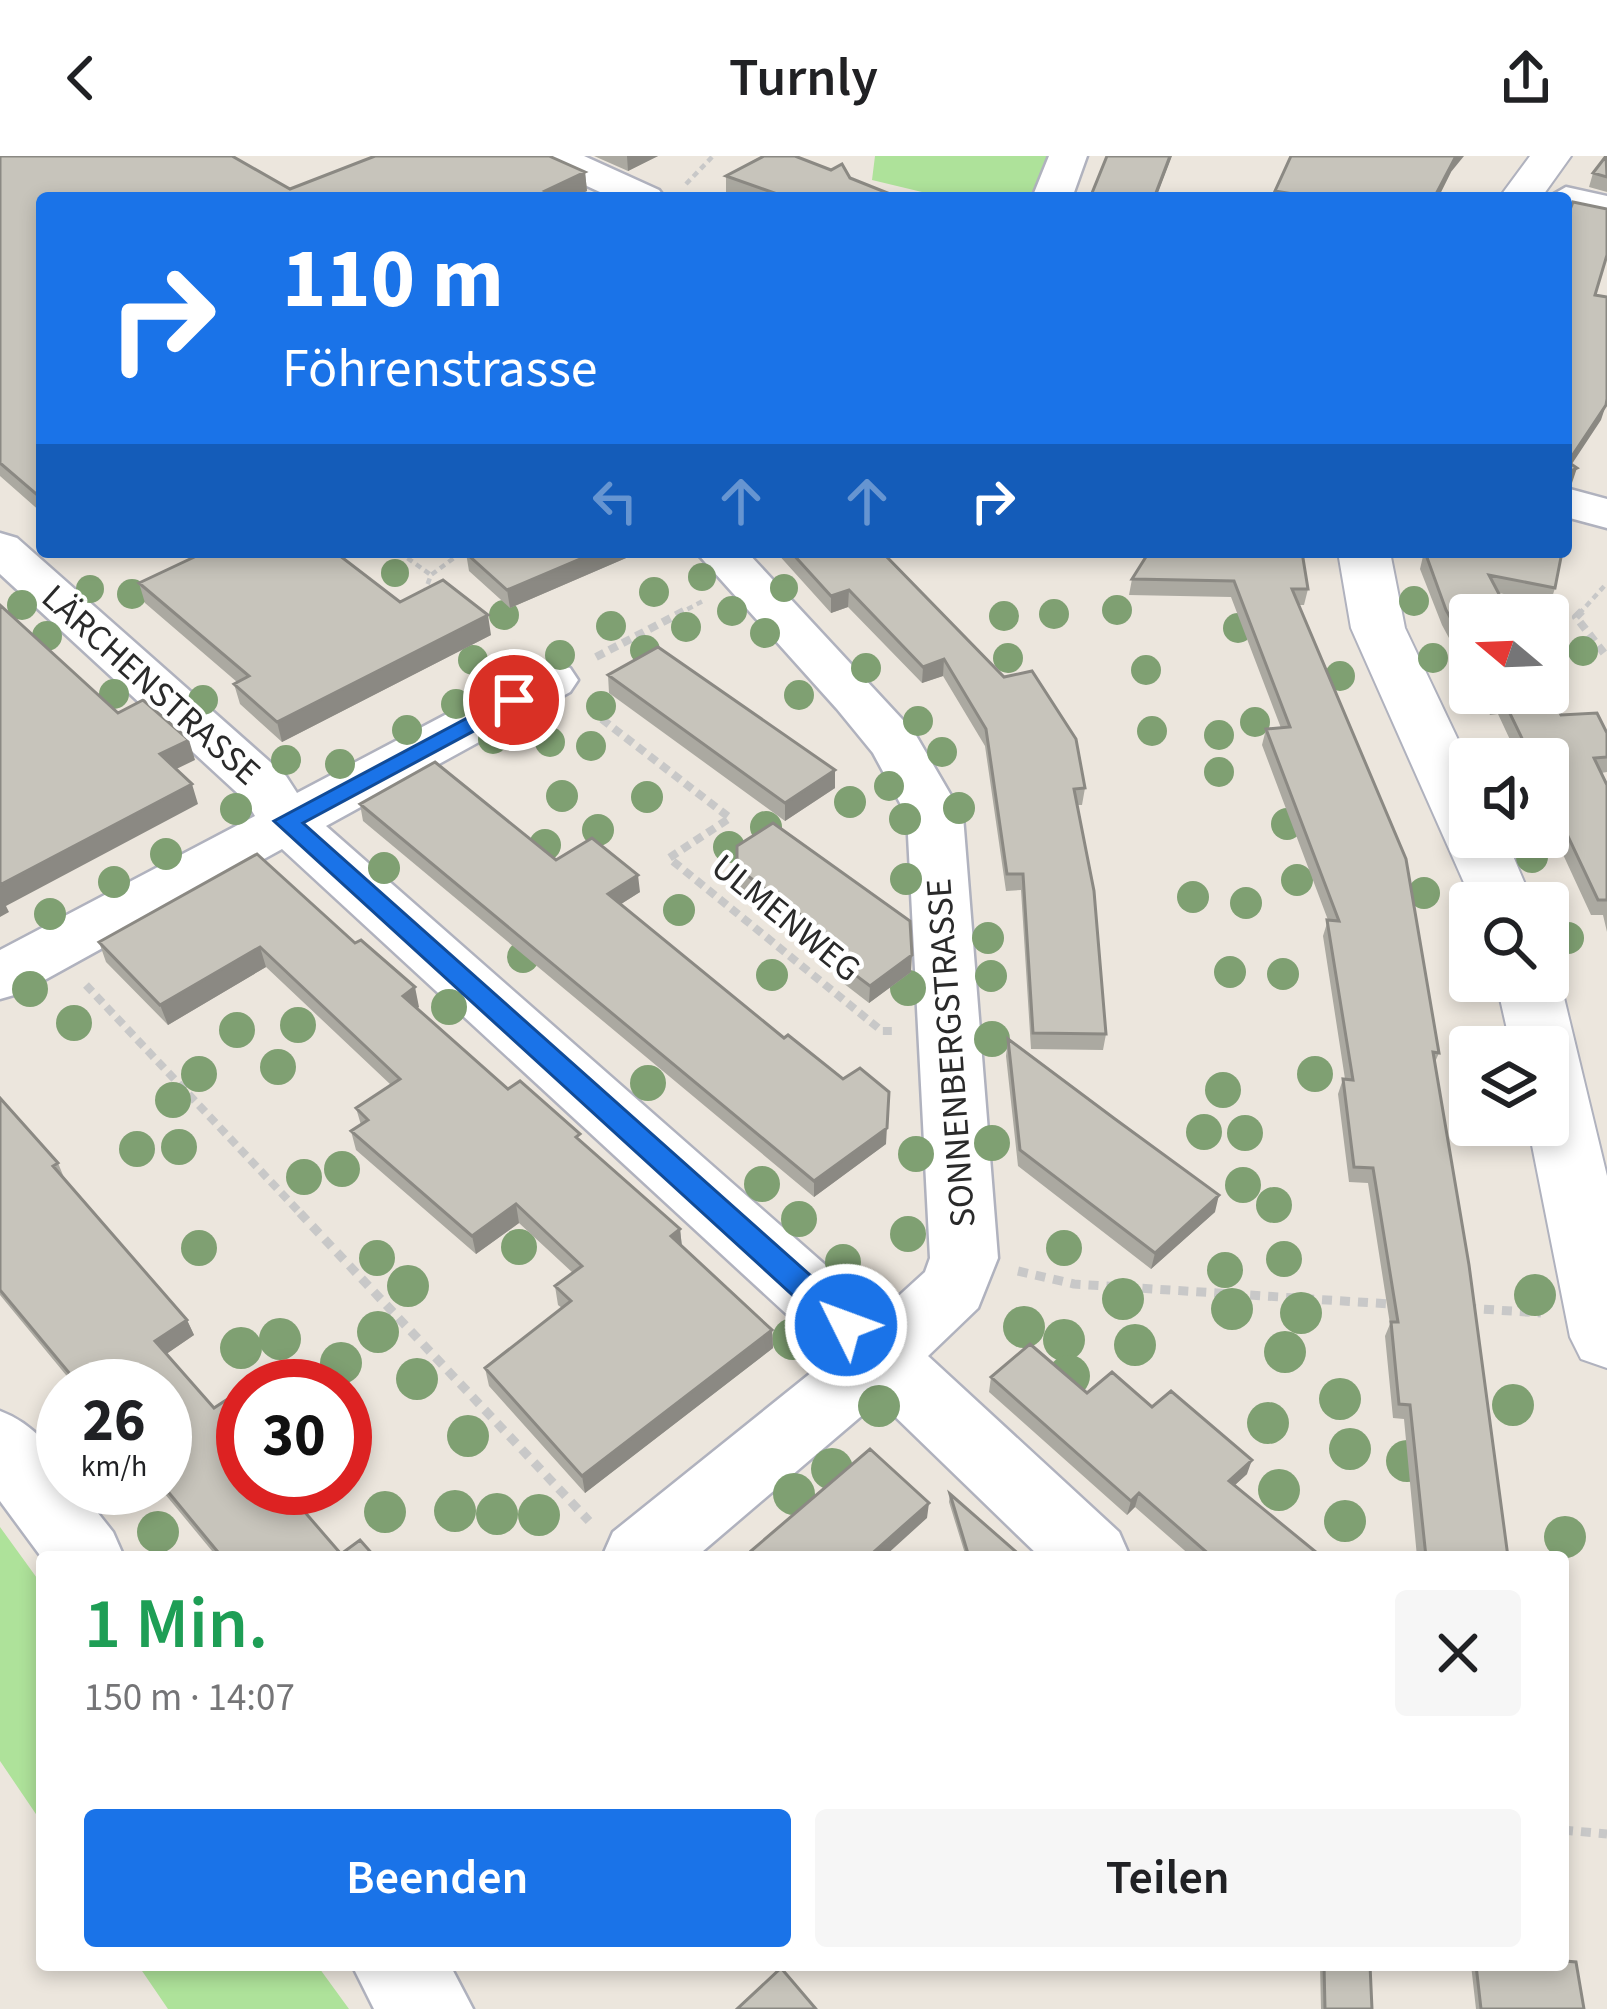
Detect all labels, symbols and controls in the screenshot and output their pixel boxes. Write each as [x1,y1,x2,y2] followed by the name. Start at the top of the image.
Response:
[729,40,878,117] text: Turnly
[48,45,114,111] icon: back
[1493,45,1559,111] icon: share
[282,220,504,340] text: 110 m
[84,240,240,396] icon: right
[282,331,598,408] text: Föhrenstrasse
[582,468,648,534] icon: left
[708,468,774,534] icon: ahead
[834,468,900,534] icon: ahead
[960,468,1026,534] icon: right
[30,573,272,797] street label: LÄRCHENSTRASSE
[1449,594,1569,714] north arrow
[1449,594,1569,1146] map controls
[463,649,565,751] pin
[481,667,547,733] icon: arrive
[1449,738,1569,858] button: sound
[701,842,871,994] street label: ULMENWEG
[913,877,989,1229] street label: SONNENBERGSTRASSE
[1449,882,1569,1002] button: search
[1449,1026,1569,1146] button: layers
[783,1262,909,1388] position arrow
[216,1359,372,1515] speed limit sign: 30
[82,1379,146,1464] text: 26
[81,1445,147,1488] text: km/h
[84,1573,268,1676] text: 1 Min.
[1395,1590,1521,1716] button: close
[84,1670,295,1726] text: 150 m · 14:07
[84,1809,791,1947] button: Beenden
[815,1809,1521,1947] button: Teilen

